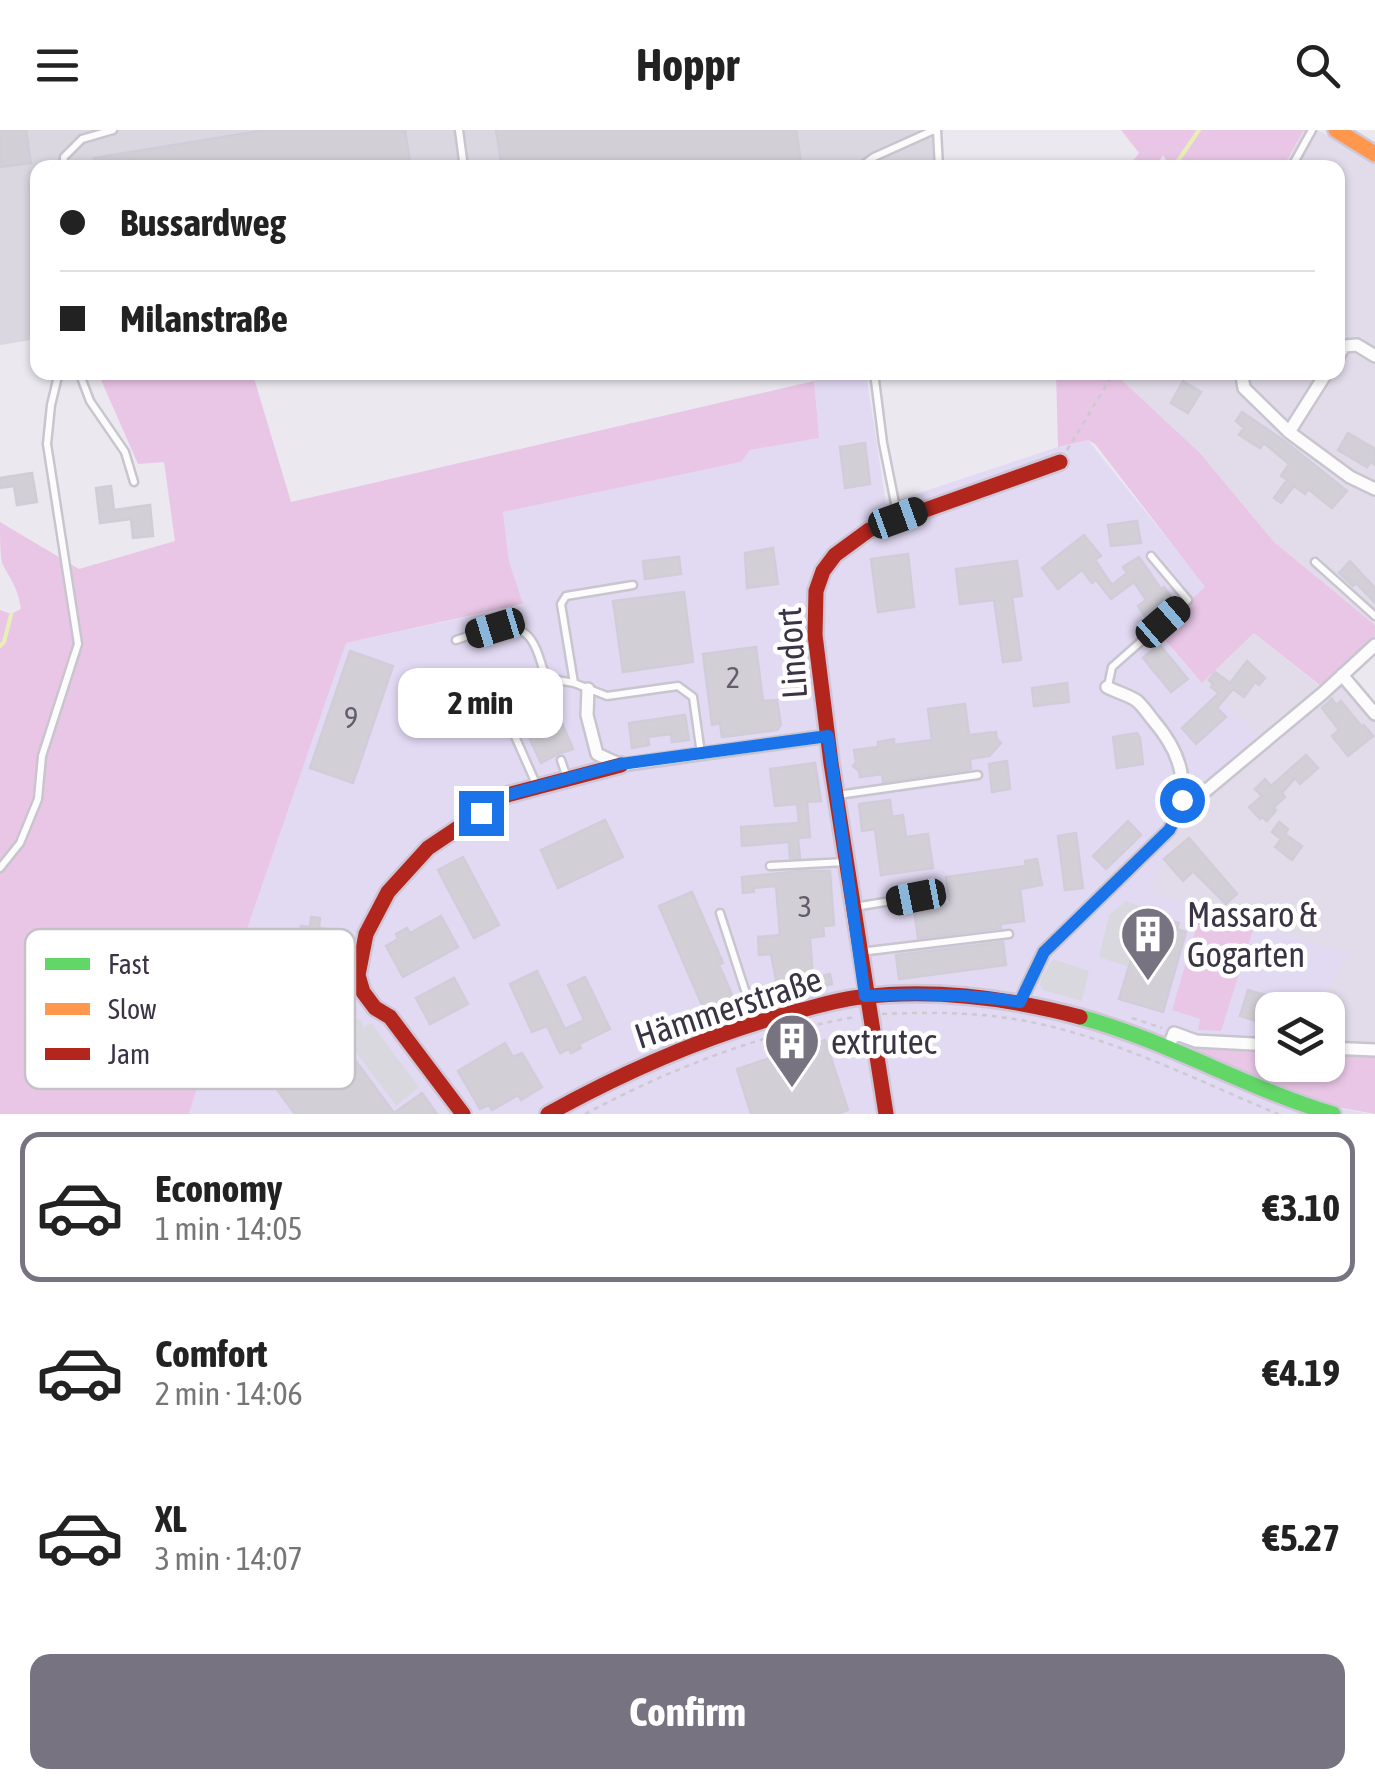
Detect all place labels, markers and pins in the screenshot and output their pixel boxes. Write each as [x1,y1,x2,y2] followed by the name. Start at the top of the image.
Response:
[1187,894,1317,974] place label: Massaro & Gogarten
[1118,904,1178,983] building icon: Massaro & Gogarten
[762,1011,822,1090] building icon: extrutec
[831,1021,936,1061] place label: extrutec

